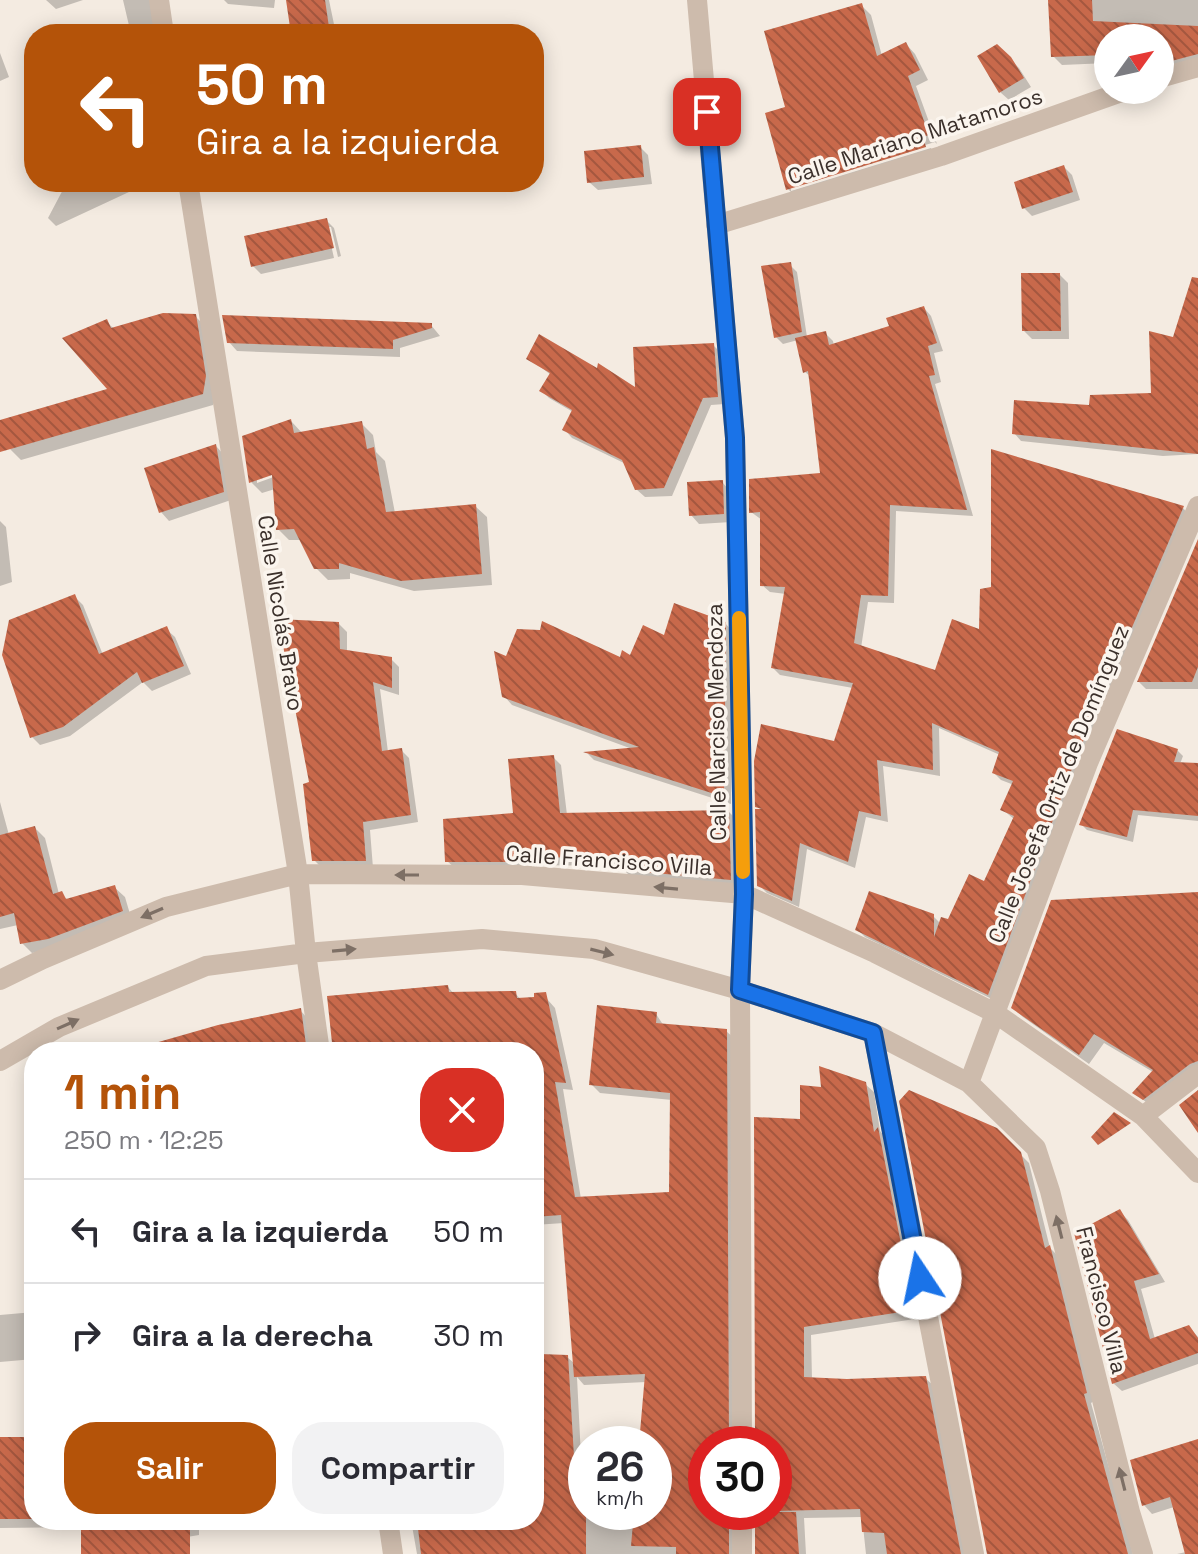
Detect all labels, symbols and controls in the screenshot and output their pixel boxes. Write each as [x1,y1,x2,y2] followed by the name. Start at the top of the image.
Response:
[1094,24,1174,104] north arrow
[1094,24,1174,104] map controls
[196,49,328,120] text: 50 m
[64,56,168,160] icon: left
[673,78,741,146] pin
[784,82,1046,190] street label: Calle Mariano Matamoros
[685,90,729,134] icon: arrive
[196,119,499,165] text: Gira a la izquierda
[252,513,310,713] street label: Calle Nicolás Bravo
[700,603,732,841] street label: Calle Narciso Mendoza
[981,621,1135,947] street label: Calle Josefa Ortiz de Domínguez
[505,839,714,881] street label: Calle Francisco Villa
[394,869,419,881] one-way arrow
[653,881,678,894] one-way arrow
[140,907,164,920] one-way arrow
[332,943,357,956] one-way arrow
[590,946,615,959] one-way arrow
[56,1017,80,1030] one-way arrow
[64,1062,181,1123] text: 1 min
[420,1068,504,1152] button: close
[64,1123,224,1157] text: 250 m · 12:25
[64,1209,108,1253] icon: left
[132,1212,388,1251] text: Gira a la izquierda
[433,1212,504,1251] text: 50 m
[1053,1214,1065,1239] one-way arrow
[1070,1224,1134,1377] street label: Francisco Villa
[878,1236,962,1320] position arrow
[64,1313,108,1357] icon: right
[132,1316,373,1355] text: Gira a la derecha
[433,1316,504,1355] text: 30 m
[64,1422,276,1514] button: Salir
[292,1422,504,1514] button: Compartir
[688,1426,792,1530] speed limit sign: 30
[596,1442,644,1493] text: 26
[1115,1466,1127,1491] one-way arrow
[596,1485,644,1511] text: km/h

